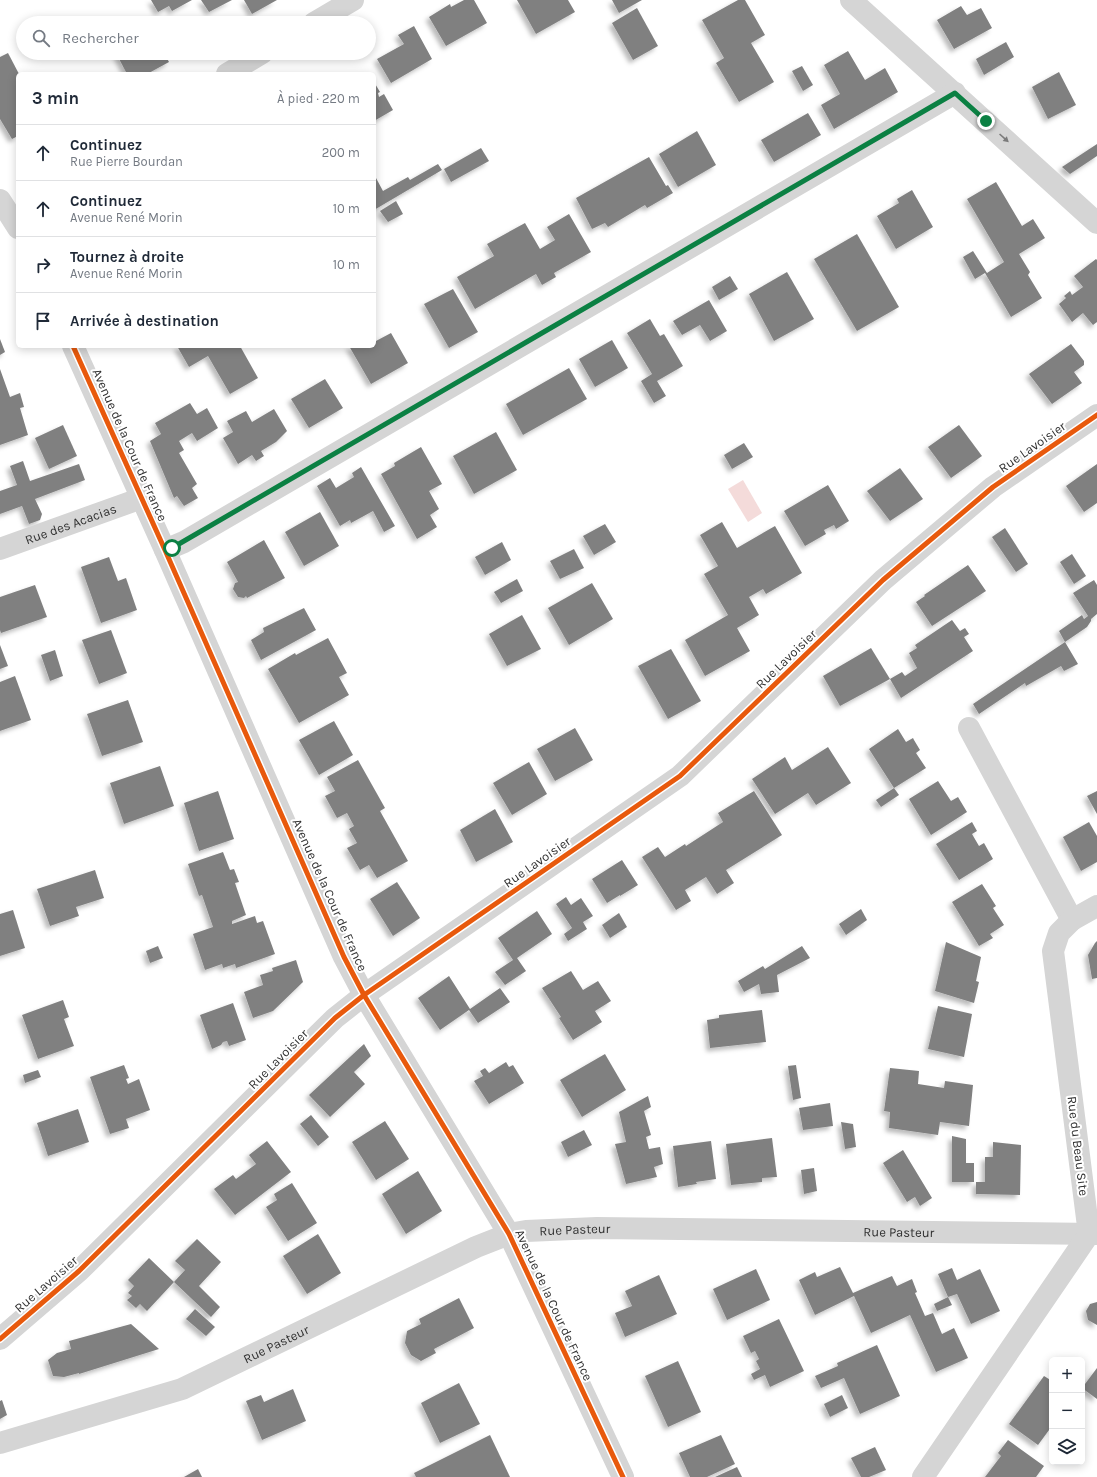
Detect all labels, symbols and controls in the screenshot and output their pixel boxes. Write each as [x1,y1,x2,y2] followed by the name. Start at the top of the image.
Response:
[16,16,376,60] search box
[30,27,52,49] icon: search
[62,29,139,47] text: Rechercher
[32,88,79,108] text: 3 min
[277,91,360,106] text: À pied · 220 m
[977,112,995,130] route end
[999,134,1010,143] one-way arrow
[70,136,142,154] text: Continuez
[32,142,54,164] icon: ahead
[322,145,360,160] text: 200 m
[70,154,183,169] text: Rue Pierre Bourdan
[70,192,142,210] text: Continuez
[32,198,54,220] icon: ahead
[333,201,360,216] text: 10 m
[70,210,183,225] text: Avenue René Morin
[70,248,184,266] text: Tournez à droite
[32,254,54,276] icon: right
[333,257,360,272] text: 10 m
[70,266,183,281] text: Avenue René Morin
[32,310,54,332] icon: arrive
[70,312,219,330] text: Arrivée à destination
[90,366,171,524] street label: Avenue de la Cour de France
[996,418,1069,476] street label: Rue Lavoisier
[23,500,118,547] street label: Rue des Acacias
[163,539,181,557] route start
[753,626,820,692] street label: Rue Lavoisier
[290,816,371,974] street label: Avenue de la Cour de France
[501,833,574,891] street label: Rue Lavoisier
[245,1026,311,1092] street label: Rue Lavoisier
[1064,1095,1092,1197] street label: Rue du Beau Site
[539,1220,611,1238] street label: Rue Pasteur
[863,1224,935,1240] street label: Rue Pasteur
[512,1227,596,1383] street label: Avenue de la Cour de France
[11,1252,81,1315] street label: Rue Lavoisier
[241,1321,311,1366] street label: Rue Pasteur
[1049,1357,1085,1465] map controls
[1049,1357,1085,1393] button: +
[1049,1393,1085,1429] button: −
[1049,1429,1085,1465] button: layers

